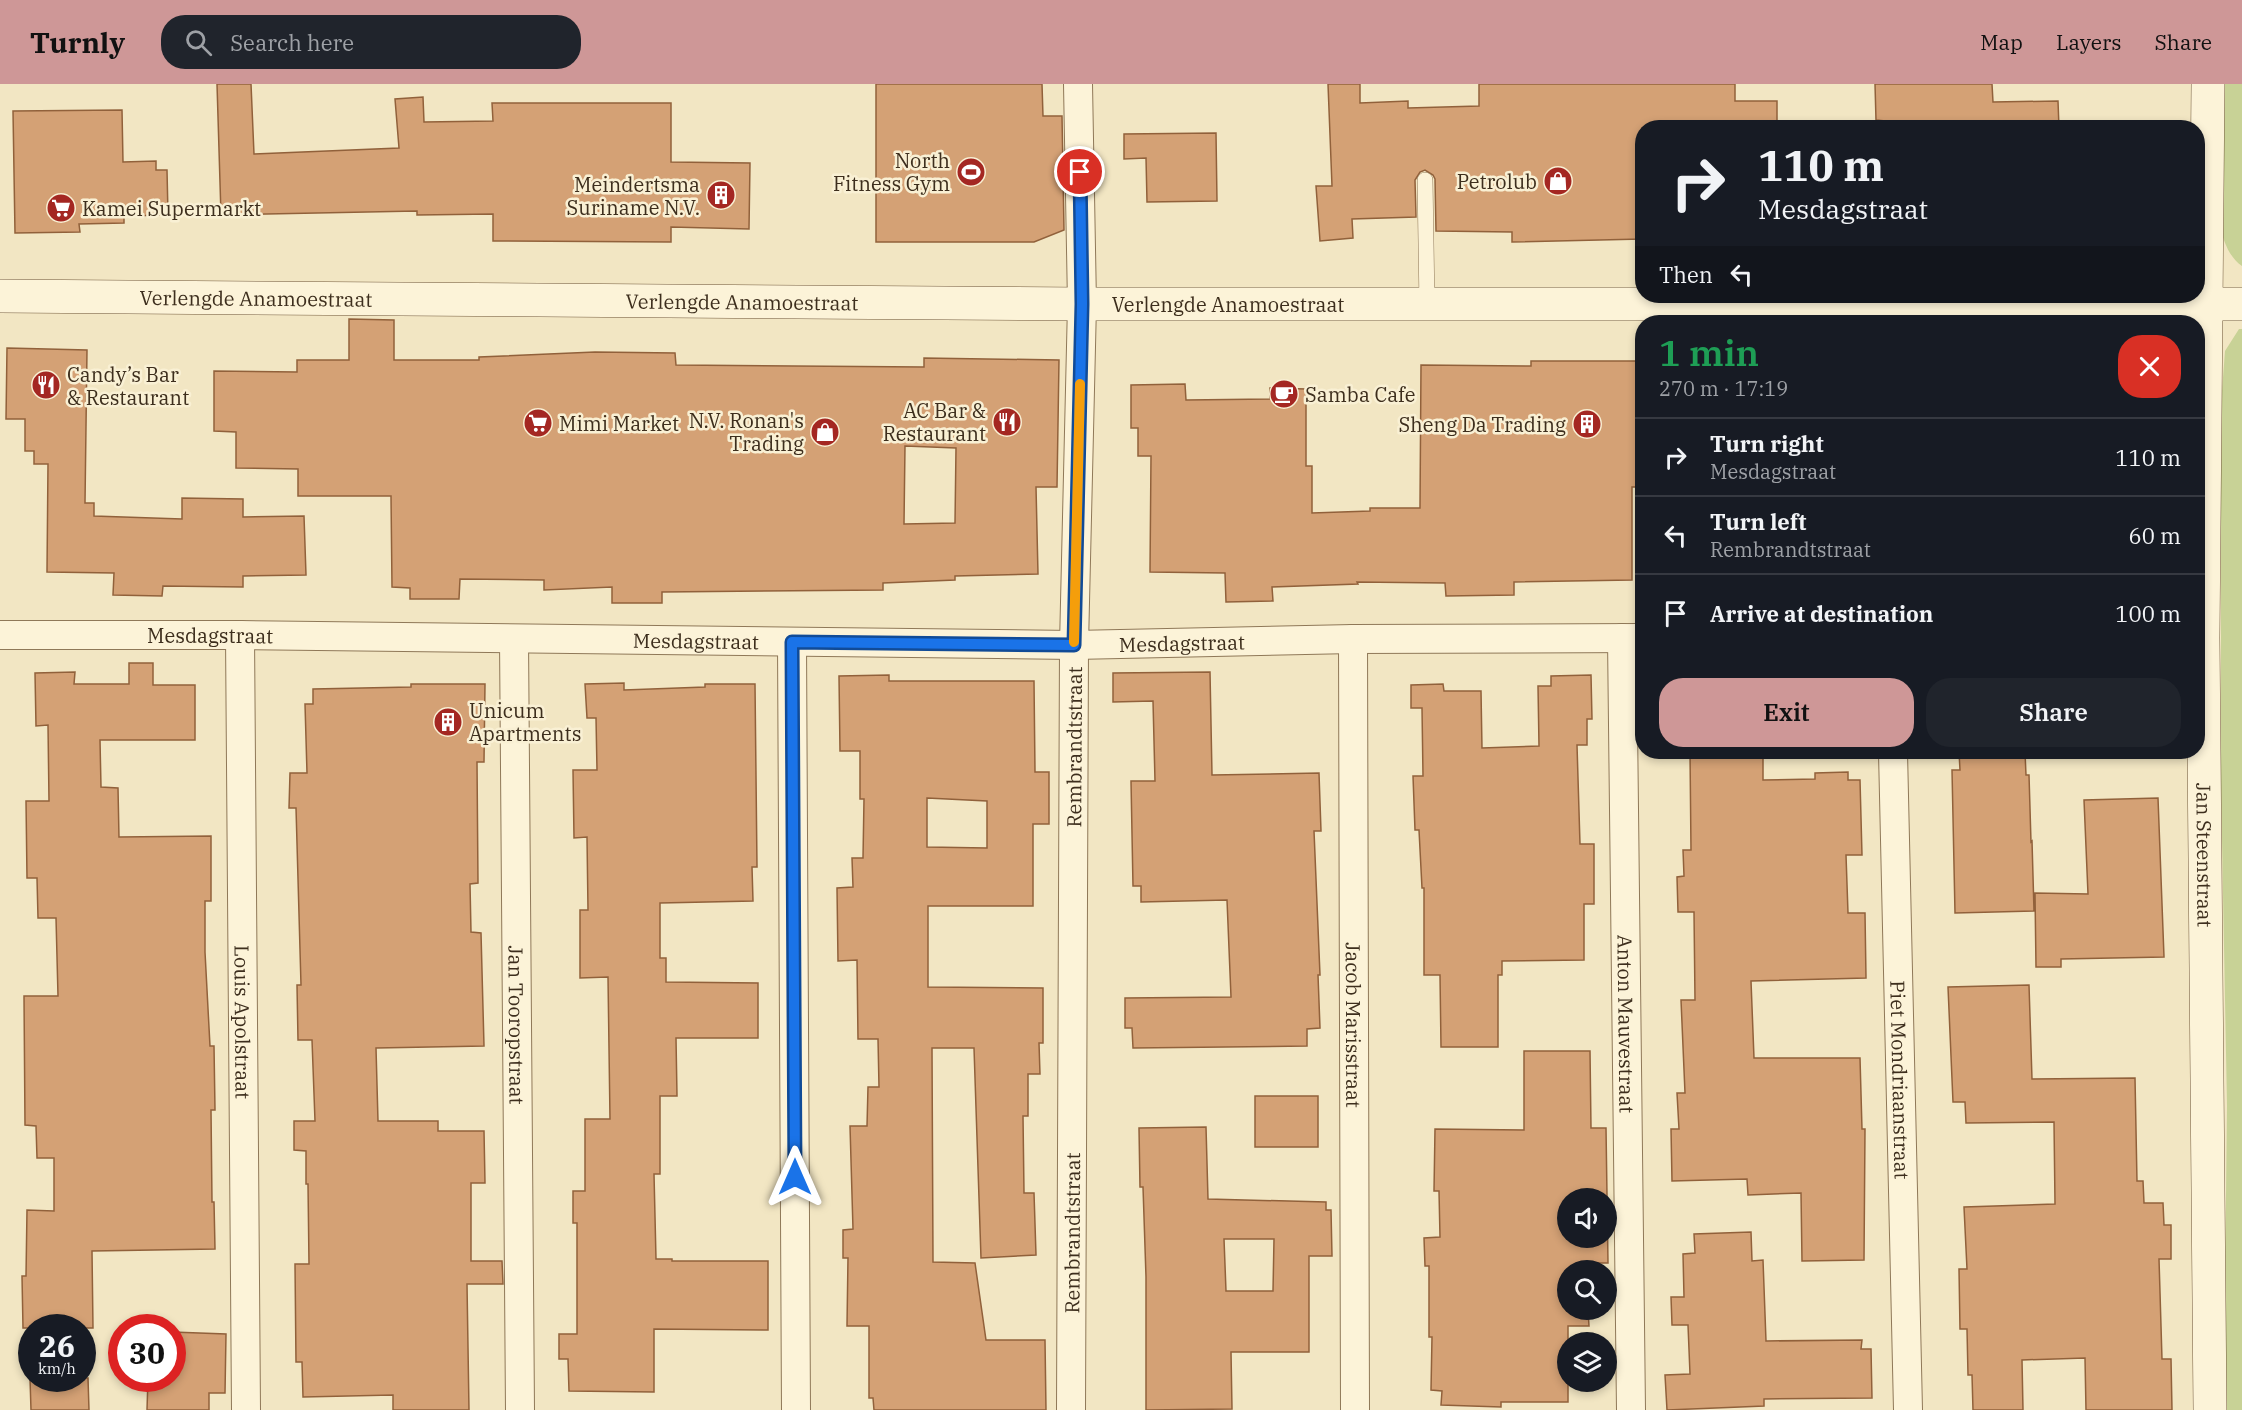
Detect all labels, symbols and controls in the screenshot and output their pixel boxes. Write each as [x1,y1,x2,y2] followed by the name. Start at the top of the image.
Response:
[161,15,581,69] search box
[30,24,125,61] text: Turnly
[182,26,215,59] icon: search
[230,28,354,57] text: Search here
[1980,28,2023,56] text: Map
[2056,28,2122,56] text: Layers
[2155,28,2212,56] text: Share
[1758,138,1884,193] text: 110 m
[1659,144,1737,222] icon: right
[1054,146,1105,197] pin
[833,147,950,197] place label: North Fitness Gym
[1063,155,1096,188] icon: arrive
[955,156,987,188] sports icon: North Fitness Gym
[1542,165,1574,197] shop icon: Petrolub
[1457,168,1537,195] place label: Petrolub
[567,171,700,221] place label: Meindertsma Suriname N.V.
[705,179,737,211] building icon: Meindertsma Suriname N.V.
[1758,191,1928,226] text: Mesdagstraat
[45,192,77,224] supermarket icon: Kamei Supermarkt
[82,195,261,222] place label: Kamei Supermarkt
[1725,258,1758,291] icon: left
[1659,260,1713,289] text: Then
[140,284,372,312] street label: Verlengde Anamoestraat
[626,287,858,316] street label: Verlengde Anamoestraat
[1112,291,1344,318] street label: Verlengde Anamoestraat
[1659,329,1759,376] text: 1 min
[2118,335,2181,398] button: close
[67,361,189,411] place label: Candy’s Bar & Restaurant
[30,369,62,401] restaurant icon: Candy’s Bar & Restaurant
[1659,375,1788,402] text: 270 m · 17:19
[1268,378,1300,410] cafe icon: Samba Cafe
[1305,381,1416,408] place label: Samba Cafe
[883,397,986,447] place label: AC Bar & Restaurant
[991,406,1023,438] restaurant icon: AC Bar & Restaurant
[522,407,554,439] supermarket icon: Mimi Market
[689,407,804,457] place label: N.V. Ronan's Trading
[1571,408,1603,440] building icon: Sheng Da Trading
[559,410,679,437] place label: Mimi Market
[1398,411,1566,438] place label: Sheng Da Trading
[809,416,841,448] shop icon: N.V. Ronan's Trading
[1710,429,1824,458] text: Turn right
[1659,441,1692,474] icon: right
[2115,443,2181,472] text: 110 m
[1710,458,1836,485] text: Mesdagstraat
[1710,507,1806,536] text: Turn left
[1659,519,1692,552] icon: left
[2129,521,2181,550] text: 60 m
[1710,536,1871,563] text: Rembrandtstraat
[1659,597,1692,630] icon: arrive
[1710,599,1933,628] text: Arrive at destination
[2115,599,2181,628] text: 100 m
[147,622,273,649] street label: Mesdagstraat
[633,626,759,655] street label: Mesdagstraat
[1119,628,1245,658] street label: Mesdagstraat
[1060,666,1087,828] street label: Rembrandtstraat
[1659,678,1914,747] button: Exit
[1926,678,2181,747] button: Share
[469,697,581,747] place label: Unicum Apartments
[432,706,464,738] building icon: Unicum Apartments
[2191,782,2219,927] street label: Jan Steenstraat
[1612,935,1641,1113] street label: Anton Mauvestraat
[1340,942,1368,1108] street label: Jacob Marisstraat
[229,945,257,1099] street label: Louis Apolstraat
[503,945,531,1105] street label: Jan Tooropstraat
[1885,980,1916,1180] street label: Piet Mondriaanstraat
[763,1145,827,1209] position arrow
[1058,1152,1086,1314] street label: Rembrandtstraat
[1557,1188,1617,1392] map controls
[1557,1188,1617,1248] button: sound
[1557,1260,1617,1320] button: search
[108,1314,186,1392] speed limit sign: 30
[39,1326,75,1365] text: 26
[1557,1332,1617,1392] button: layers
[38,1359,76,1378] text: km/h

